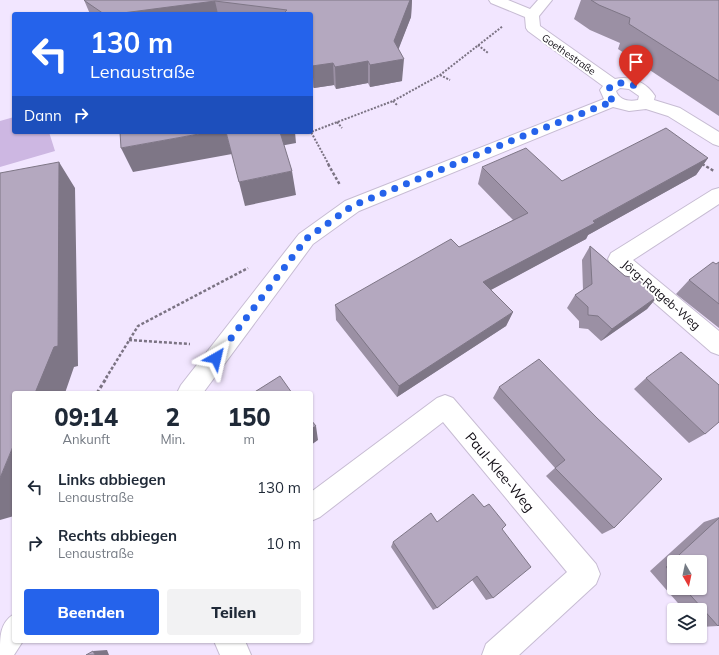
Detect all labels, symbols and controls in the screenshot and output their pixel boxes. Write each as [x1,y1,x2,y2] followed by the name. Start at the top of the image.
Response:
[90,25,173,60] text: 130 m
[24,28,76,80] icon: left
[539,31,598,78] street label: Goethestraße
[619,45,653,86] pin
[625,51,647,73] icon: arrive
[90,60,195,83] text: Lenaustraße
[70,104,92,126] icon: right
[24,106,62,125] text: Dann
[619,256,704,333] street label: Jörg-Ratgeb-Weg
[195,337,237,379] position arrow
[54,402,118,432] text: 09:14
[166,402,180,432] text: 2
[227,402,271,432] text: 150
[462,429,538,515] street label: Paul-Klee-Weg
[62,431,110,447] text: Ankunft
[160,431,185,447] text: Min.
[243,431,255,447] text: m
[58,470,166,489] text: Links abbiegen
[24,476,46,498] icon: left
[257,478,301,497] text: 130 m
[58,489,134,505] text: Lenaustraße
[58,526,177,545] text: Rechts abbiegen
[24,532,46,554] icon: right
[266,534,301,553] text: 10 m
[58,545,134,561] text: Lenaustraße
[667,555,707,595] north arrow
[667,555,707,643] map controls
[24,589,159,635] button: Beenden
[167,589,301,635] button: Teilen
[667,603,707,643] button: layers

